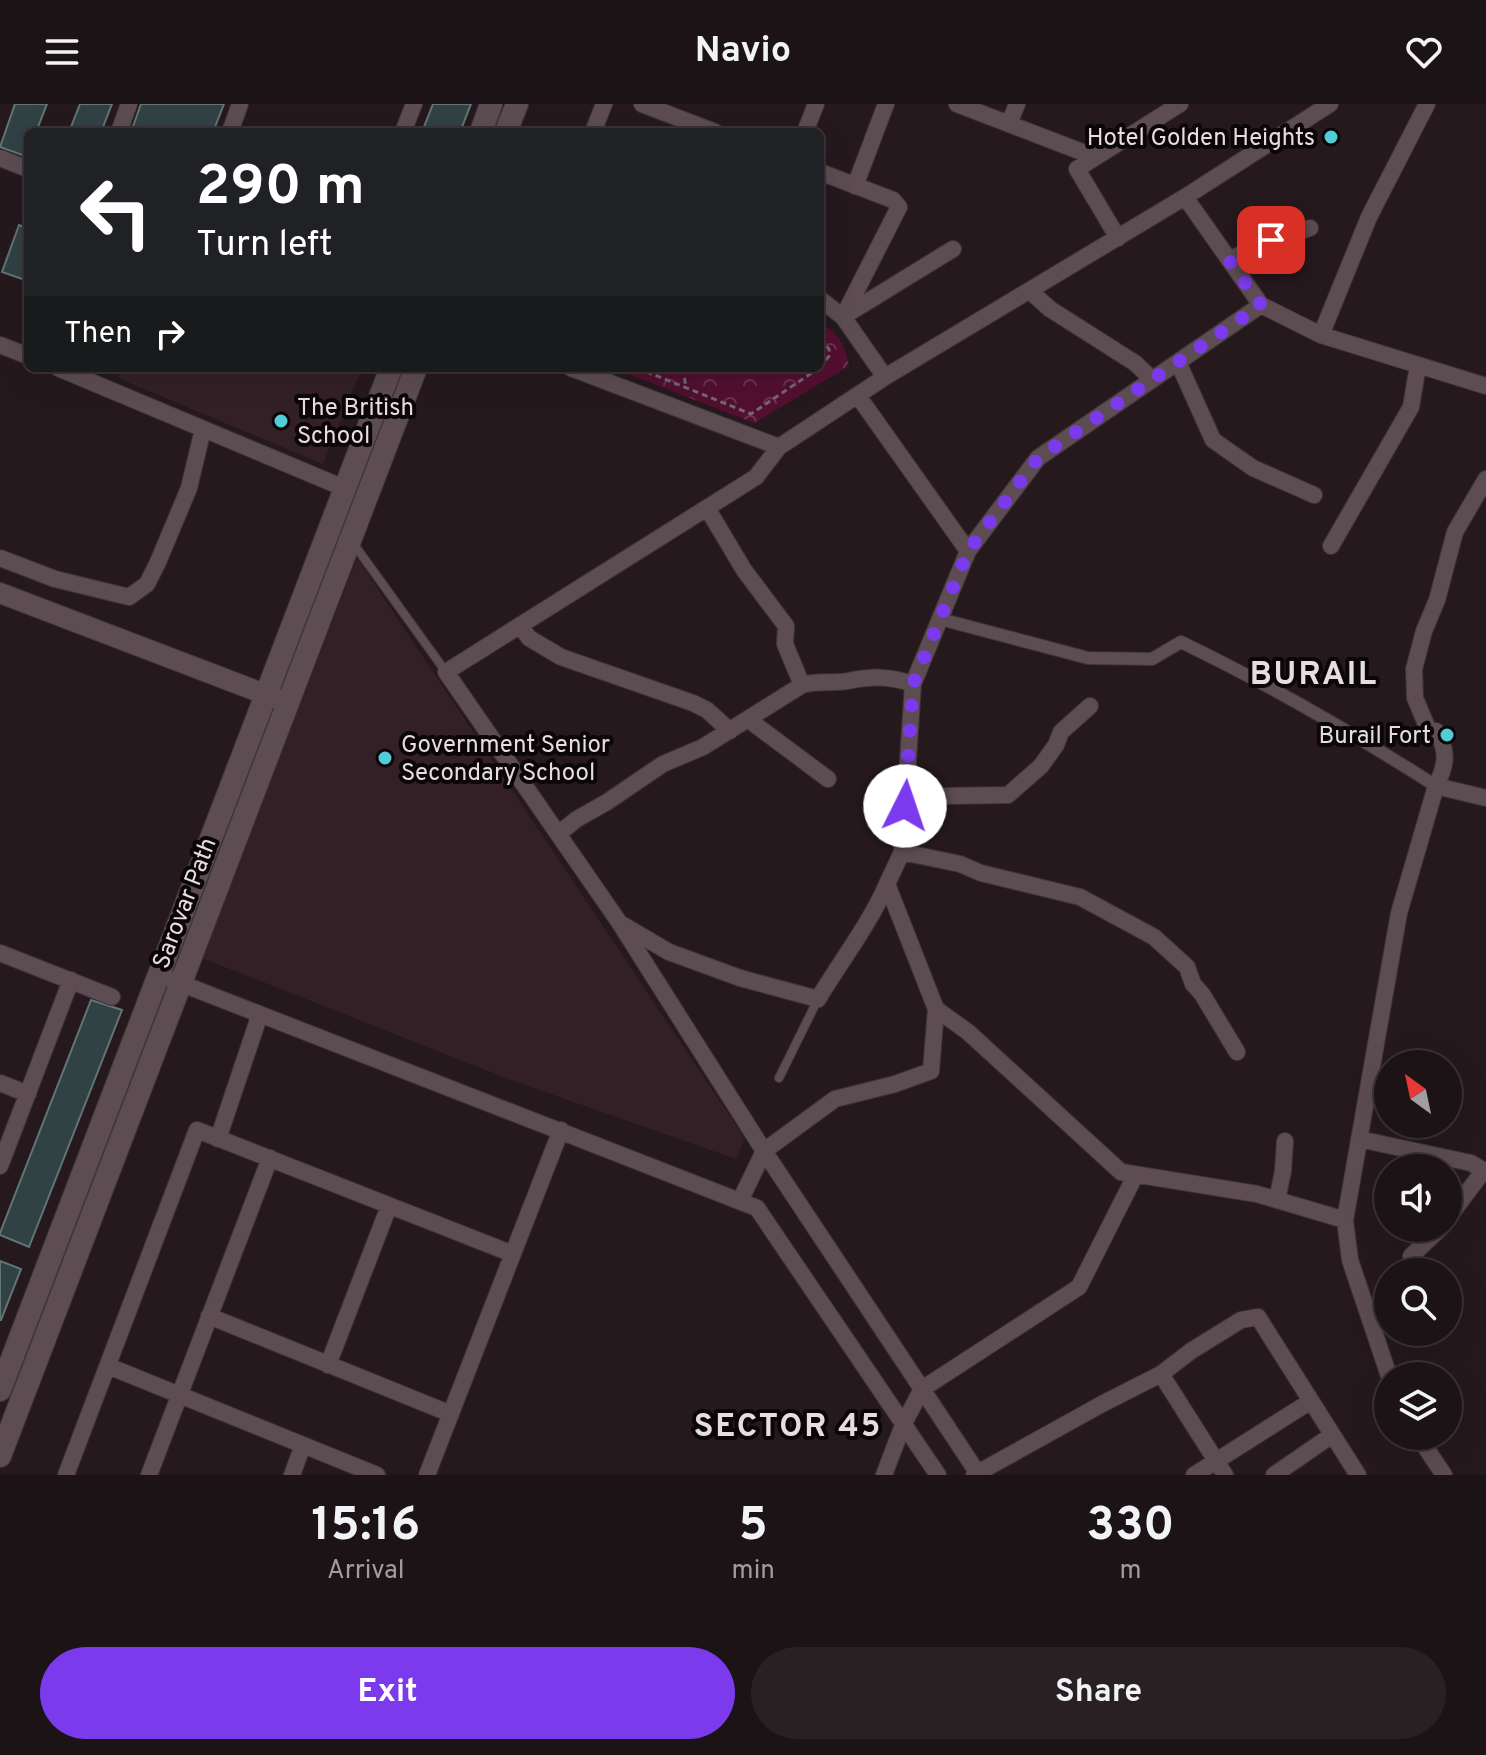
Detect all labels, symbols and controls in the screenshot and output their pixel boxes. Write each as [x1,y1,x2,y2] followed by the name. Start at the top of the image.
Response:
[695,29,791,75] text: Navio
[40,30,84,74] icon: menu
[1402,30,1446,74] icon: heart
[1087,124,1315,154] place label: Hotel Golden Heights
[1322,128,1340,146] marker: Hotel Golden Heights
[196,154,365,224] text: 290 m
[64,160,168,264] icon: left
[1237,206,1305,274] pin
[1249,218,1293,262] icon: arrive
[196,223,333,269] text: Turn left
[148,312,192,356] icon: right
[64,316,132,353] text: Then
[297,394,414,452] place label: The British School
[272,412,290,430] marker: The British School
[1250,656,1378,696] district label: BURAIL
[1318,722,1431,752] place label: Burail Fort
[1438,726,1456,744] marker: Burail Fort
[401,731,610,789] place label: Government Senior Secondary School
[376,749,394,767] marker: Government Senior Secondary School
[863,764,947,848] position arrow
[147,834,225,974] street label: Sarovar Path
[1374,1050,1462,1138] north arrow
[1374,1050,1462,1450] map controls
[1374,1154,1462,1242] button: sound
[1374,1258,1462,1346] button: search
[1374,1362,1462,1450] button: layers
[694,1408,882,1448] district label: SECTOR 45
[311,1497,420,1557] text: 15:16
[739,1497,768,1557] text: 5
[1086,1497,1175,1557] text: 330
[327,1555,405,1588] text: Arrival
[732,1555,775,1588] text: min
[1119,1555,1141,1588] text: m
[40,1647,735,1739] button: Exit
[751,1647,1446,1739] button: Share

